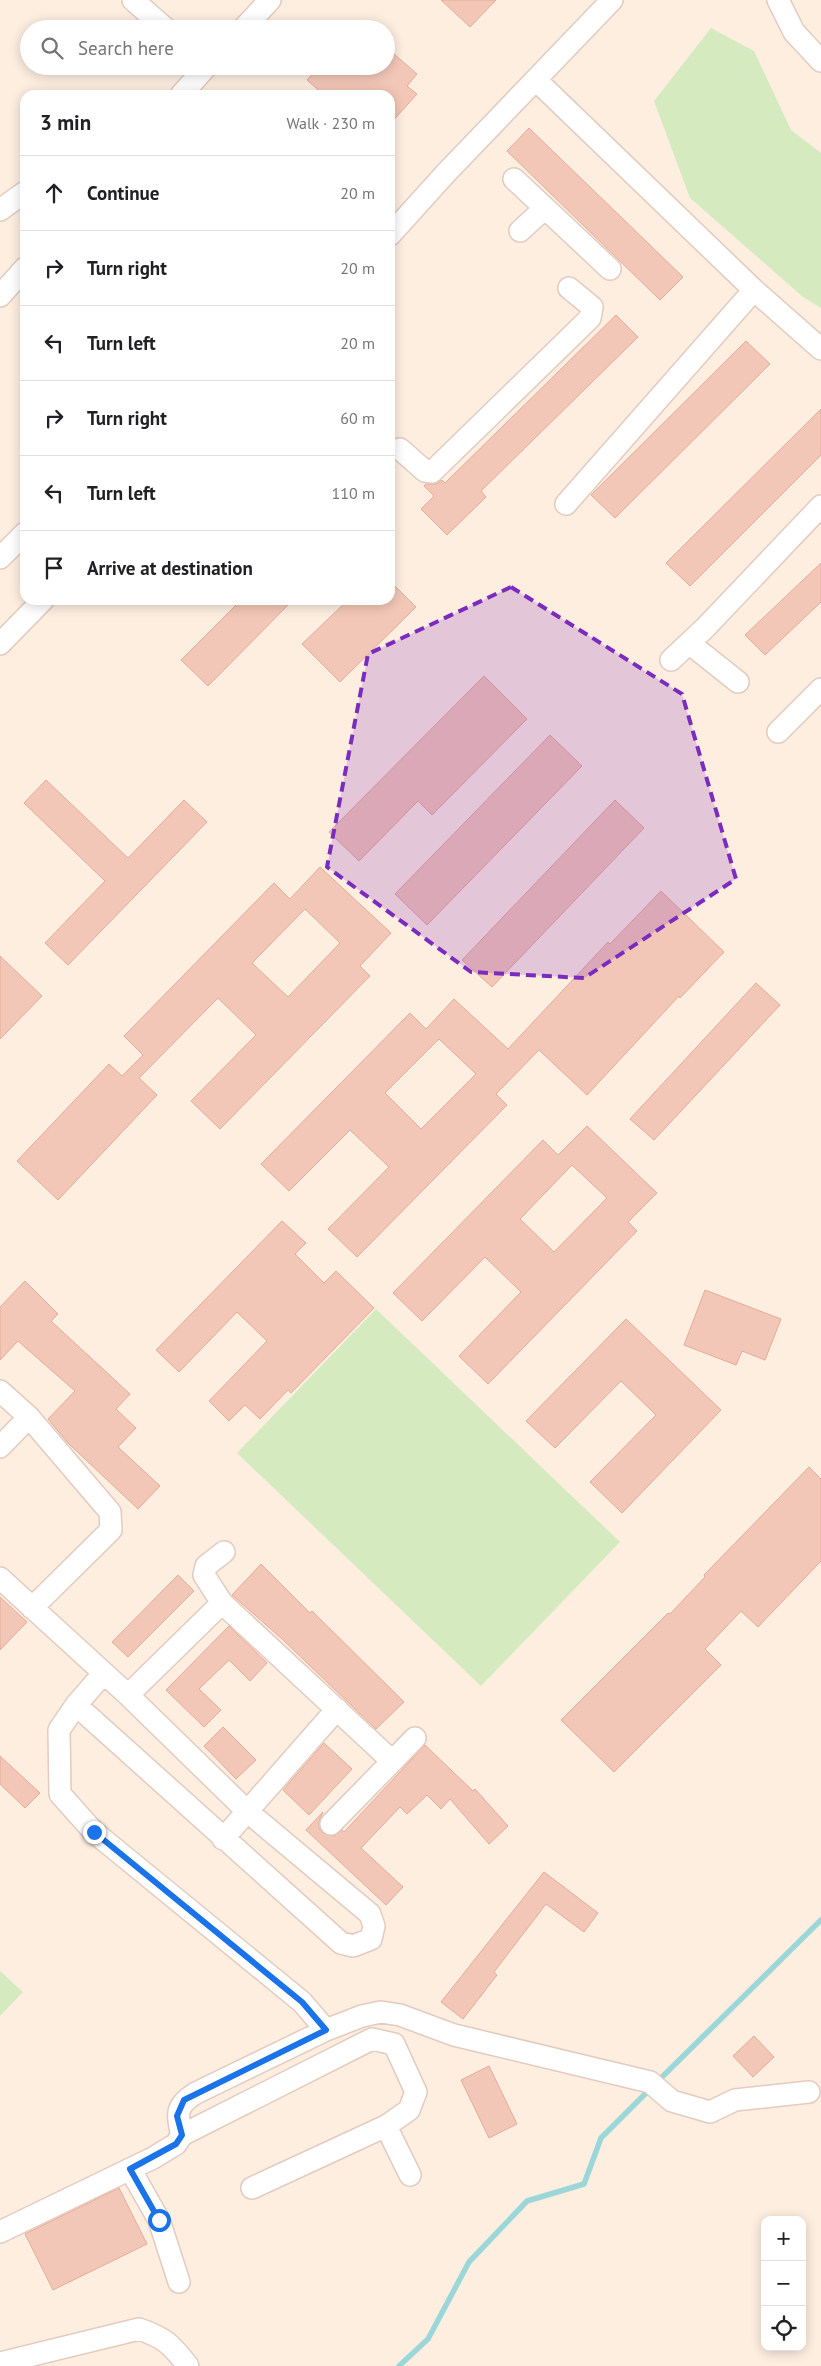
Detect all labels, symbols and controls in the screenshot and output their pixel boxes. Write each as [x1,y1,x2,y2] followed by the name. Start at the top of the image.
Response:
[20,20,395,75] search box
[38,34,66,62] icon: search
[78,36,174,60] text: Search here
[40,109,91,136] text: 3 min
[286,113,375,133] text: Walk · 230 m
[40,179,68,207] icon: ahead
[87,181,159,205] text: Continue
[340,183,375,203] text: 20 m
[40,254,68,282] icon: right
[87,256,167,280] text: Turn right
[340,258,375,278] text: 20 m
[40,329,68,357] icon: left
[87,331,156,355] text: Turn left
[340,333,375,353] text: 20 m
[40,404,68,432] icon: right
[87,406,167,430] text: Turn right
[340,408,375,428] text: 60 m
[40,479,68,507] icon: left
[87,481,156,505] text: Turn left
[332,483,375,503] text: 110 m
[40,554,68,582] icon: arrive
[87,556,253,580] text: Arrive at destination
[83,1821,106,1844] route end
[148,2209,171,2232] route start
[761,2216,806,2351] map controls
[761,2216,806,2261] button: +
[761,2261,806,2306] button: −
[761,2306,806,2351] button: locate

